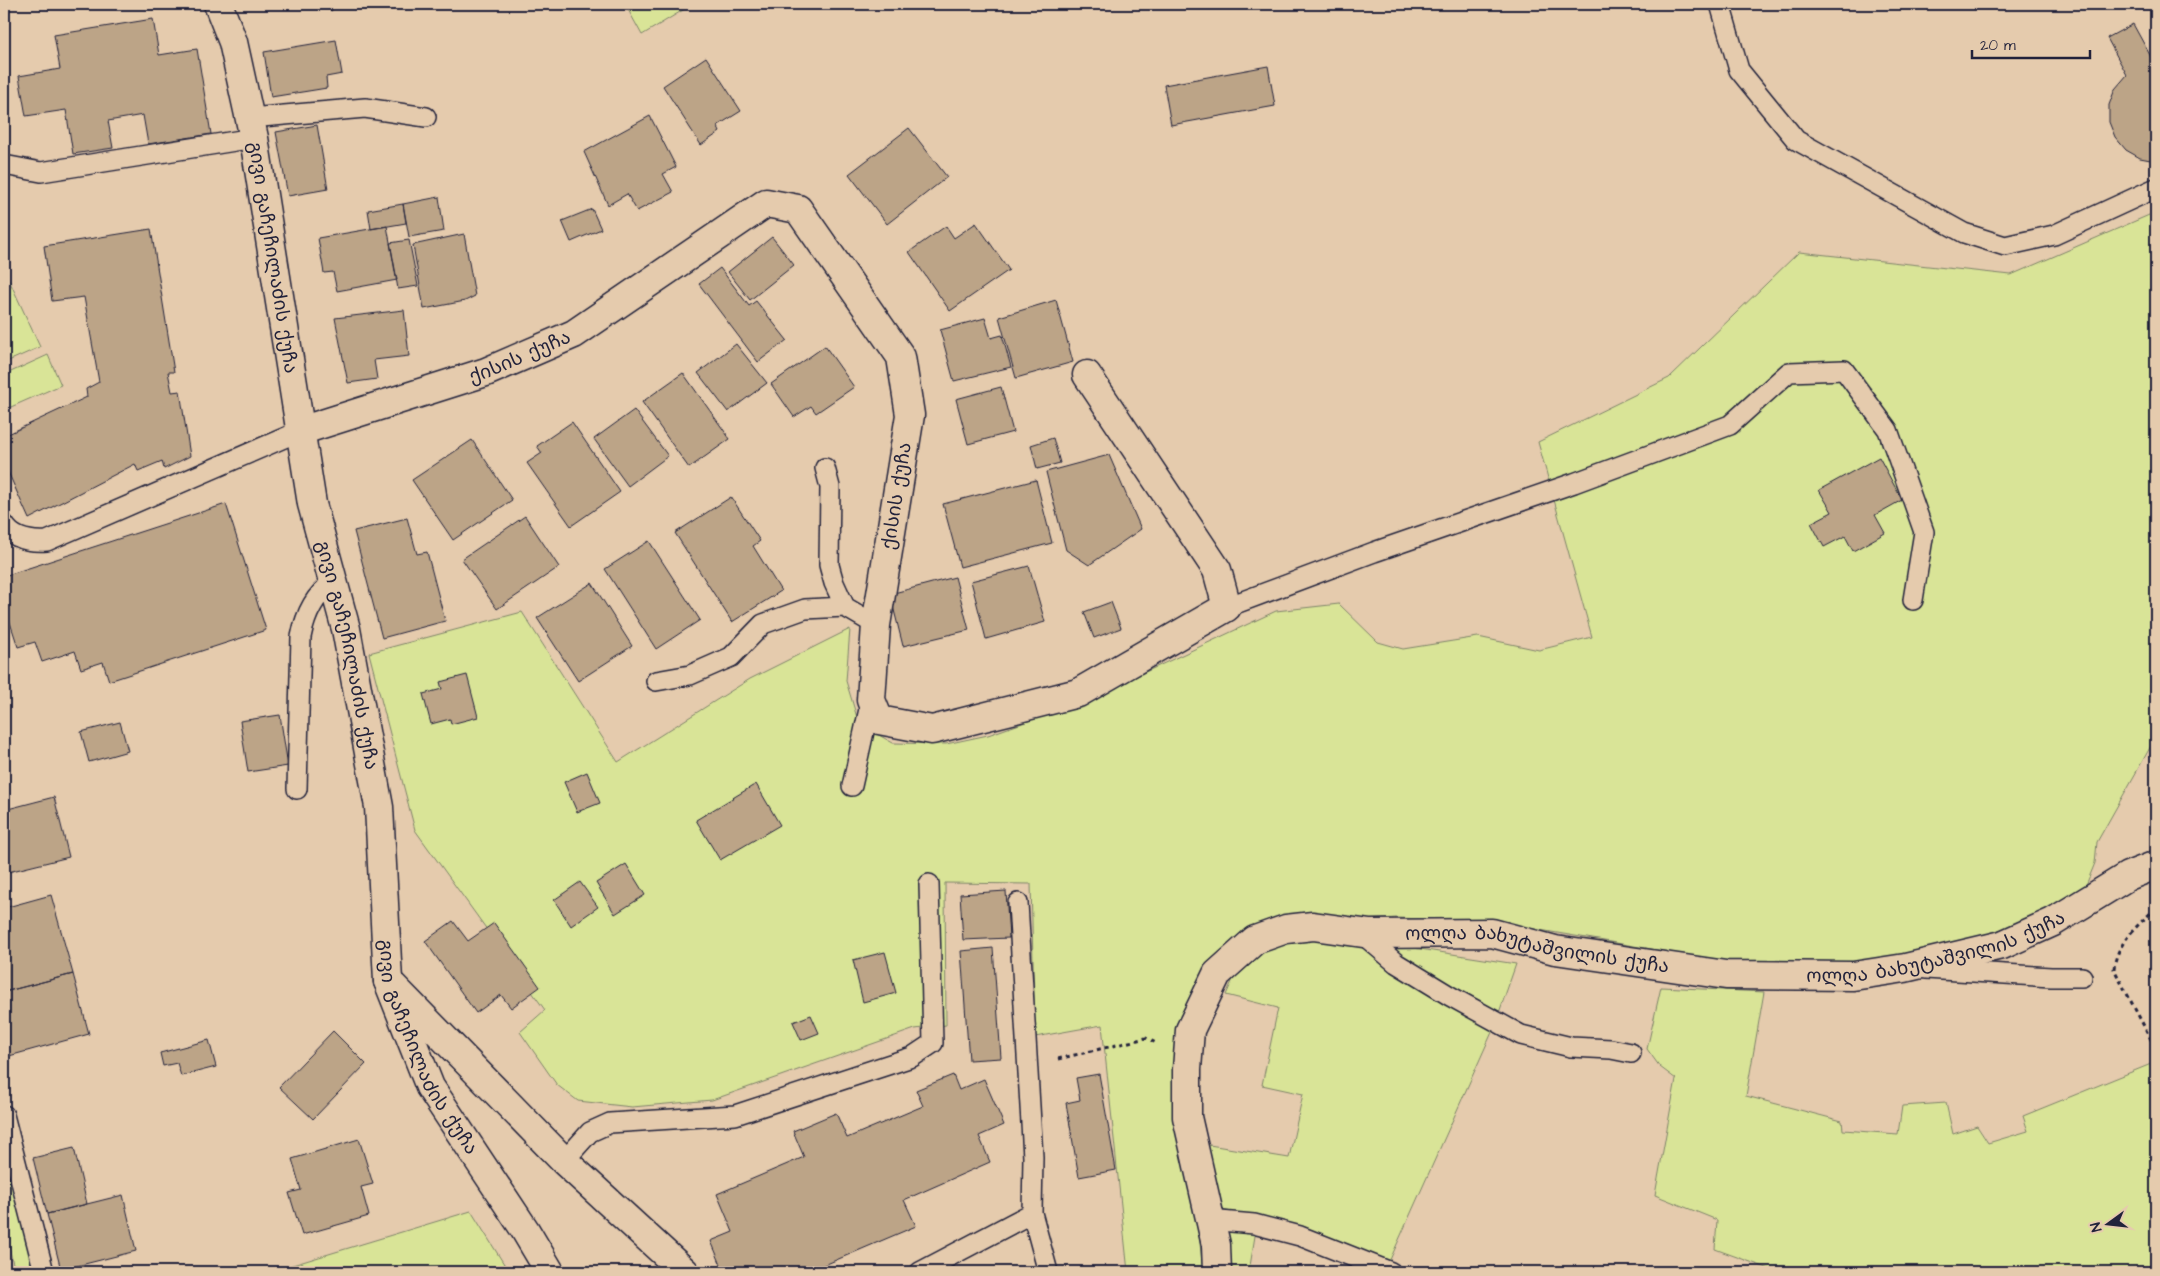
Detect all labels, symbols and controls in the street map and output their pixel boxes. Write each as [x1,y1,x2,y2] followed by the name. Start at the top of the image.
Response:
[1972,28,2090,60] scale bar
[1980,35,2016,56] text: 20 m
[241,140,305,375] street label: გივი გაჩეჩილაძის ქუჩა
[466,324,575,390] street label: ქისის ქუჩა
[875,441,919,551] street label: ქისის ქუჩა
[309,537,385,772] street label: გივი გაჩეჩილაძის ქუჩა
[1806,904,2070,990] street label: ოლღა ბახუტაშვილის ქუჩა
[1405,919,1671,980] street label: ოლღა ბახუტაშვილის ქუჩა
[372,939,485,1160] street label: გივი გაჩეჩილაძის ქუჩა
[2082,1198,2132,1248] north arrow
[2086,1220,2107,1234] text: N

